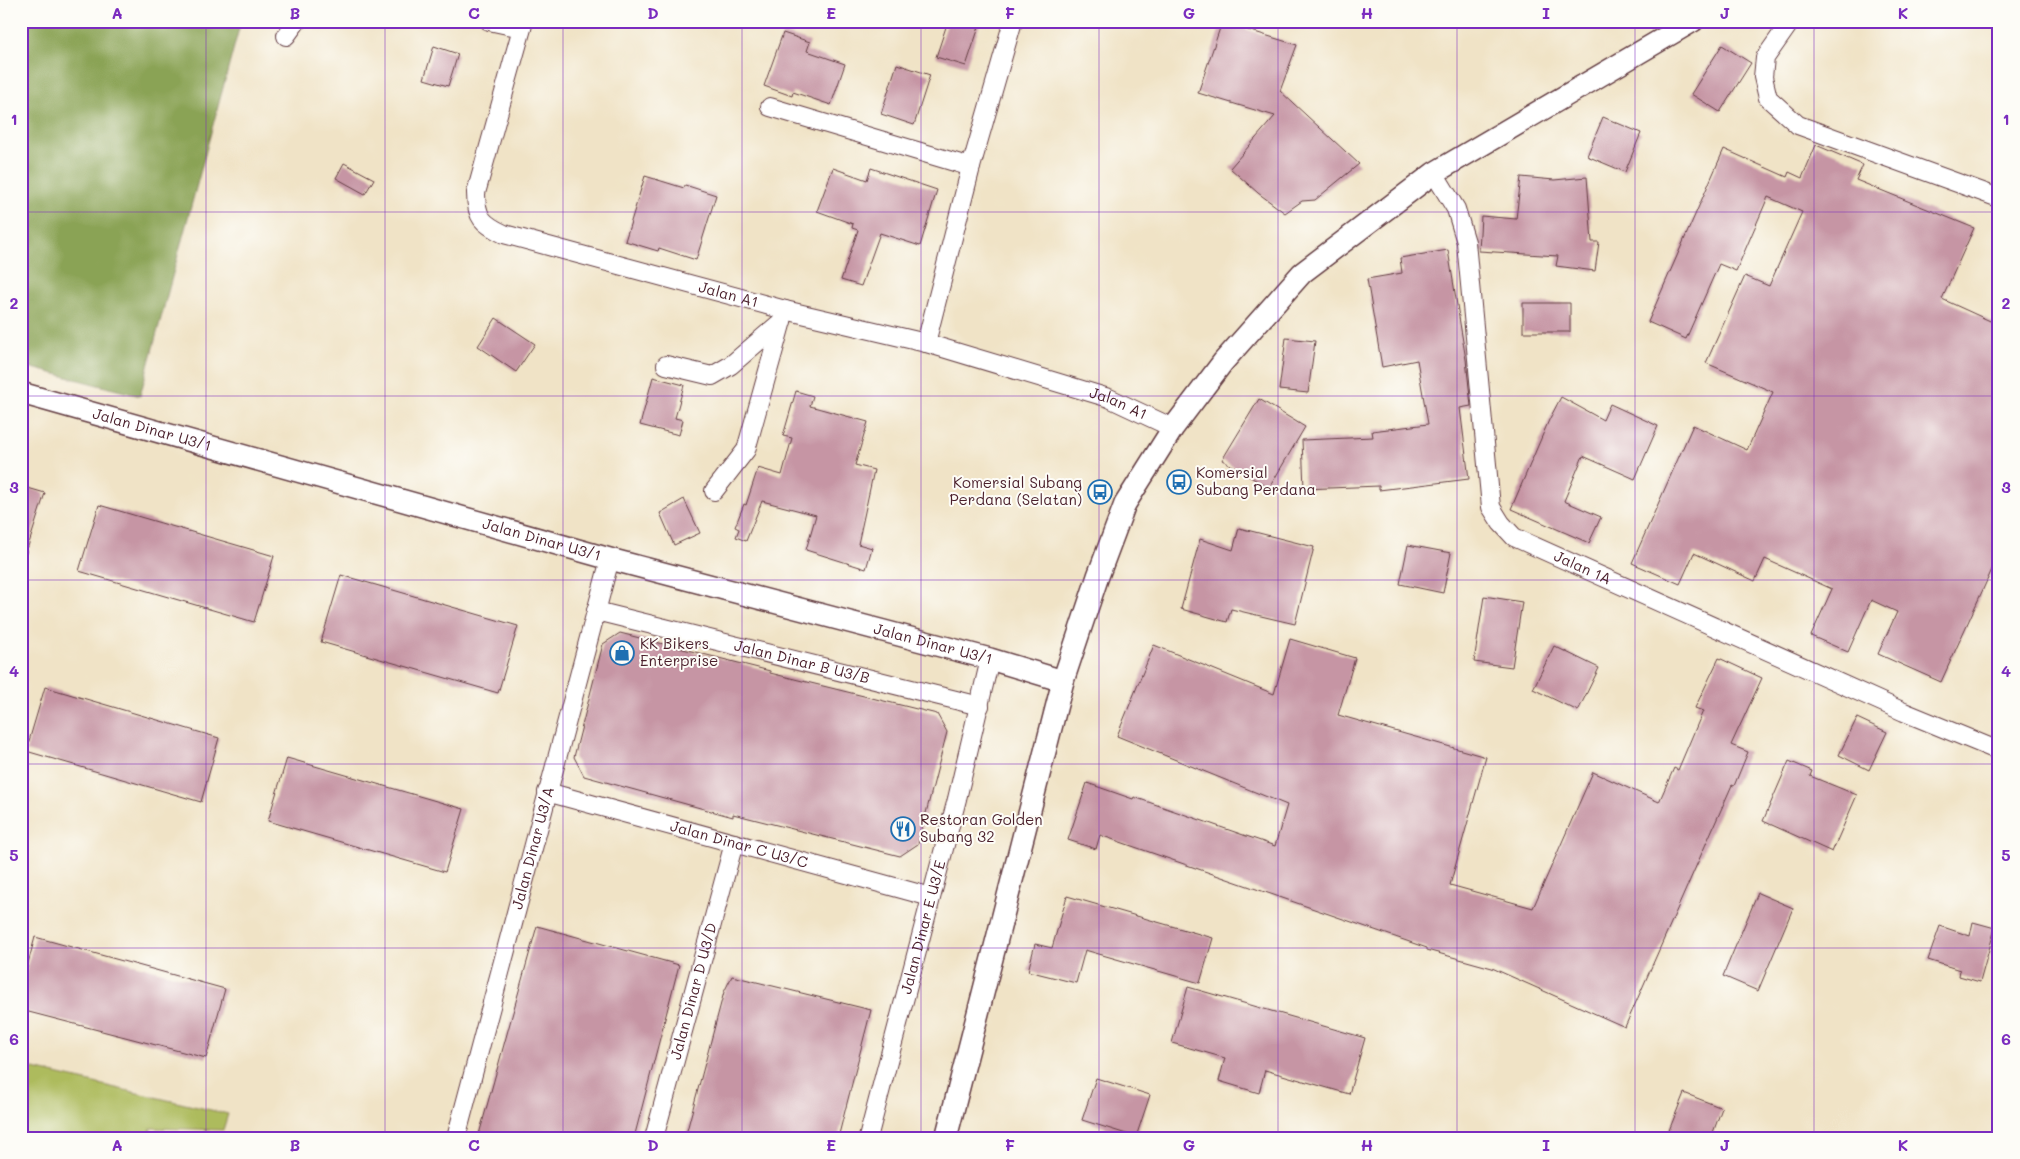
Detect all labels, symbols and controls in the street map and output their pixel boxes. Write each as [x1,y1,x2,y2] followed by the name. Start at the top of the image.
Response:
[111,2,123,23] text: A
[290,2,300,23] text: B
[468,2,480,23] text: C
[647,2,659,23] text: D
[826,2,836,23] text: E
[1005,2,1015,23] text: F
[1183,2,1195,23] text: G
[1361,2,1373,23] text: H
[1542,2,1550,23] text: I
[1720,2,1730,23] text: J
[1898,2,1908,23] text: K
[10,108,18,129] text: 1
[2002,108,2010,129] text: 1
[697,276,761,311] street label: Jalan A1
[10,292,19,313] text: 2
[2002,292,2011,313] text: 2
[1087,382,1151,424] street label: Jalan A1
[91,403,214,455] street label: Jalan Dinar U3/1
[1196,462,1316,499] place label: Komersial Subang Perdana
[1166,469,1192,495] bus stop icon: Komersial Subang Perdana
[949,472,1082,509] place label: Komersial Subang Perdana (Selatan)
[9,476,19,497] text: 3
[2001,476,2011,497] text: 3
[1087,479,1113,505] bus stop icon: Komersial Subang Perdana (Selatan)
[480,513,604,565] street label: Jalan Dinar U3/1
[1551,545,1615,588] street label: Jalan 1A
[872,618,995,668] street label: Jalan Dinar U3/1
[640,633,718,670] place label: KK Bikers Enterprise
[732,635,872,687] street label: Jalan Dinar B U3/B
[609,640,635,666] shop icon: KK Bikers Enterprise
[9,660,19,681] text: 4
[2001,660,2011,681] text: 4
[506,784,558,911] street label: Jalan Dinar U3/A
[920,809,1043,846] place label: Restoran Golden Subang 32
[668,815,810,872] street label: Jalan Dinar C U3/C
[890,816,916,842] restaurant icon: Restoran Golden Subang 32
[9,844,19,865] text: 5
[2001,844,2011,865] text: 5
[895,857,950,996] street label: Jalan Dinar E U3/E
[665,920,721,1062] street label: Jalan Dinar D U3/D
[9,1028,19,1049] text: 6
[2001,1028,2011,1049] text: 6
[111,1134,123,1155] text: A
[290,1134,300,1155] text: B
[468,1134,480,1155] text: C
[647,1134,659,1155] text: D
[826,1134,836,1155] text: E
[1005,1134,1015,1155] text: F
[1183,1134,1195,1155] text: G
[1361,1134,1373,1155] text: H
[1542,1134,1550,1155] text: I
[1720,1134,1730,1155] text: J
[1898,1134,1908,1155] text: K

